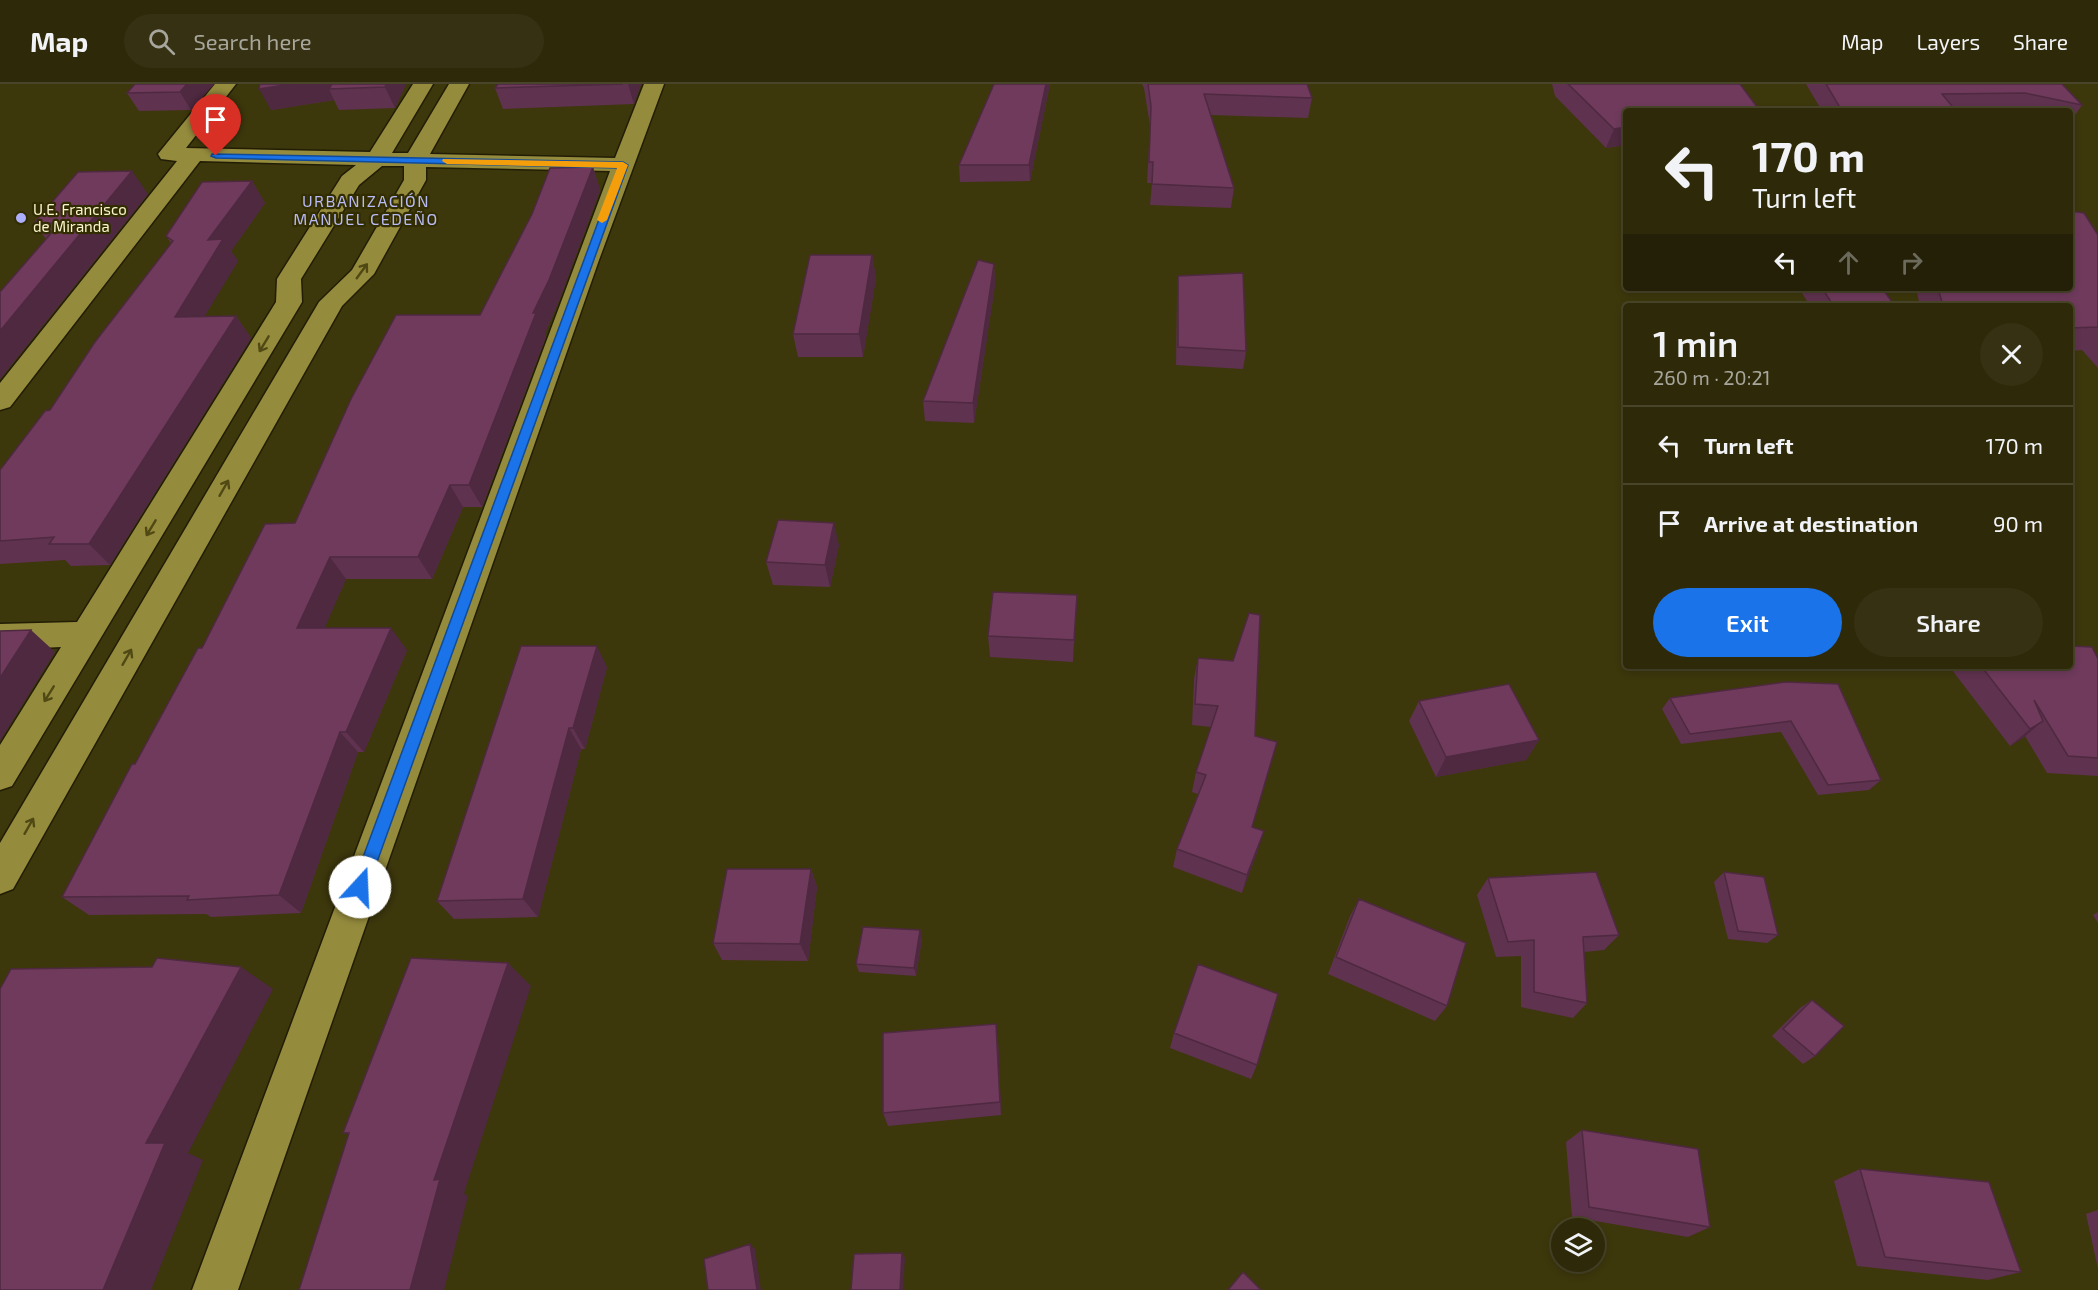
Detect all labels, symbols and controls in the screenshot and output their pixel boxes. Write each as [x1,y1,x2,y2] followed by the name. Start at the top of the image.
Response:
[124,14,544,68] search box
[30,24,88,58] text: Map
[145,25,178,58] icon: search
[193,28,312,54] text: Search here
[1841,29,1883,54] text: Map
[1916,29,1980,54] text: Layers
[2013,29,2068,54] text: Share
[190,94,241,156] pin
[199,103,232,136] icon: arrive
[1752,130,1865,180] text: 170 m
[1653,132,1731,210] icon: left
[1752,181,1856,213] text: Turn left
[293,191,439,228] district label: URBANIZACIÓN MANUEL CEDEÑO
[33,200,127,235] place label: U.E. Francisco de Miranda
[14,211,28,225] marker: U.E. Francisco de Miranda
[1769,246,1802,279] icon: left
[1832,246,1865,279] icon: ahead
[1895,246,1928,279] icon: right
[355,264,368,280] one-way arrow
[1653,321,1738,364] text: 1 min
[1980,323,2043,386] button: close
[258,335,270,352] one-way arrow
[1653,365,1771,389] text: 260 m · 20:21
[1653,429,1686,462] icon: left
[1704,432,1793,458] text: Turn left
[1986,432,2043,458] text: 170 m
[219,480,231,497] one-way arrow
[1653,507,1686,540] icon: arrive
[1704,510,1918,536] text: Arrive at destination
[1993,510,2043,536] text: 90 m
[145,519,157,536] one-way arrow
[1653,588,1842,657] button: Exit
[1854,588,2043,657] button: Share
[121,649,133,666] one-way arrow
[43,685,55,702] one-way arrow
[24,818,36,835] one-way arrow
[328,855,392,919] position arrow
[1551,1218,1605,1272] map controls
[1551,1218,1605,1272] button: layers

